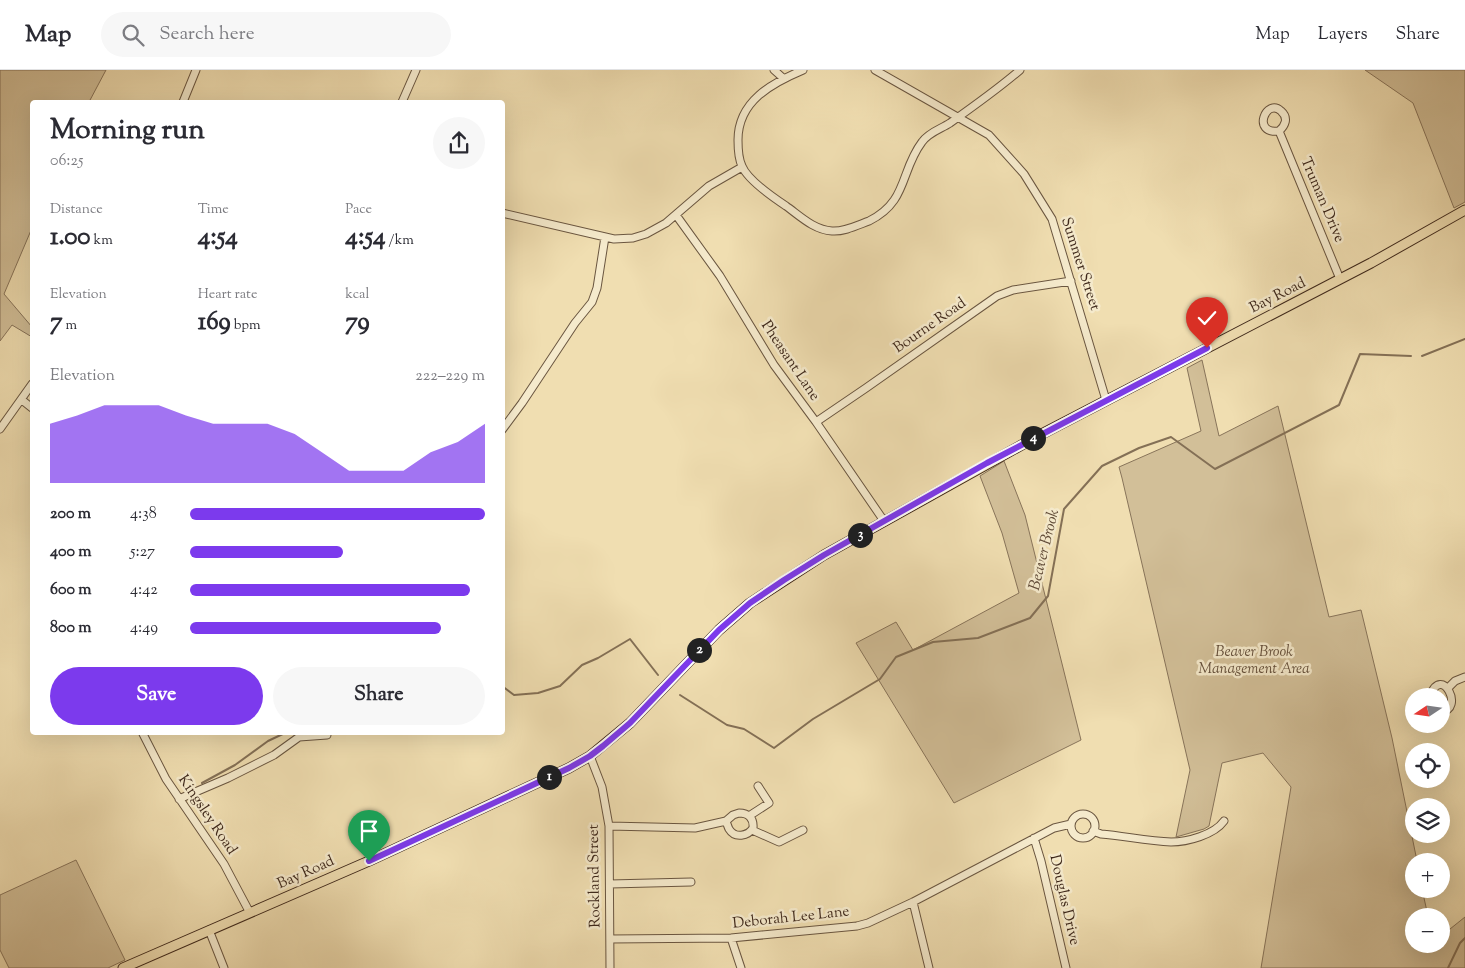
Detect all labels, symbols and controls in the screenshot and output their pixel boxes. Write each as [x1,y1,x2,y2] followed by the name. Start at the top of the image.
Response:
[101,12,451,57] search box
[25,18,71,52] text: Map
[119,21,147,49] icon: search
[159,21,255,48] text: Search here
[1255,22,1290,48] text: Map
[1318,22,1368,48] text: Layers
[1396,22,1440,48] text: Share
[50,111,205,151] text: Morning run
[433,117,485,169] button: share
[50,150,83,173] text: 06:25
[1295,154,1349,246] street label: Truman Drive
[50,200,103,220] text: Distance
[198,200,229,220] text: Time
[345,200,372,220] text: Pace
[1055,215,1105,313] street label: Summer Street
[50,220,91,256] text: 1.00
[198,220,238,256] text: 4:54
[345,220,386,256] text: 4:54
[91,231,113,251] text: km
[386,231,414,251] text: /km
[1246,273,1310,319] street label: Bay Road
[50,285,107,305] text: Elevation
[198,285,257,305] text: Heart rate
[345,285,369,305] text: kcal
[889,293,971,359] street label: Bourne Road
[1186,297,1228,348] pin
[1193,304,1221,332] icon: check
[50,305,63,341] text: 7
[198,305,231,341] text: 169
[345,305,370,341] text: 79
[63,316,77,336] text: m
[231,316,261,336] text: bpm
[755,317,825,405] street label: Pheasant Lane
[50,365,115,388] text: Elevation
[415,365,485,388] text: 222–229 m
[1020,426,1046,450] pin: 4
[1030,428,1037,448] text: 4
[50,503,91,526] text: 200 m
[130,503,157,526] text: 4:38
[1024,507,1066,593] water label: Beaver Brook
[848,522,872,548] pin: 3
[858,525,863,545] text: 3
[50,541,92,564] text: 400 m
[130,541,155,564] text: 5:27
[50,579,92,602] text: 600 m
[130,579,158,602] text: 4:42
[50,617,92,640] text: 800 m
[130,617,158,640] text: 4:49
[686,638,712,662] pin: 2
[696,640,703,660] text: 2
[1198,642,1310,680] park label: Beaver Brook Management Area
[50,667,263,725] button: Save
[273,667,485,725] button: Share
[1405,688,1450,732] north arrow
[1405,688,1450,953] map controls
[1405,743,1450,788] button: locate
[536,764,562,790] pin: 1
[547,767,552,787] text: 1
[173,771,242,860] street label: Kingsley Road
[1405,798,1450,843] button: layers
[348,810,390,861] pin
[355,817,383,845] icon: arrive
[584,824,606,928] street label: Rockland Street
[274,851,338,895] street label: Bay Road
[1043,853,1085,947] street label: Douglas Drive
[1405,853,1450,898] button: +
[731,901,851,935] street label: Deborah Lee Lane
[1405,908,1450,953] button: −

